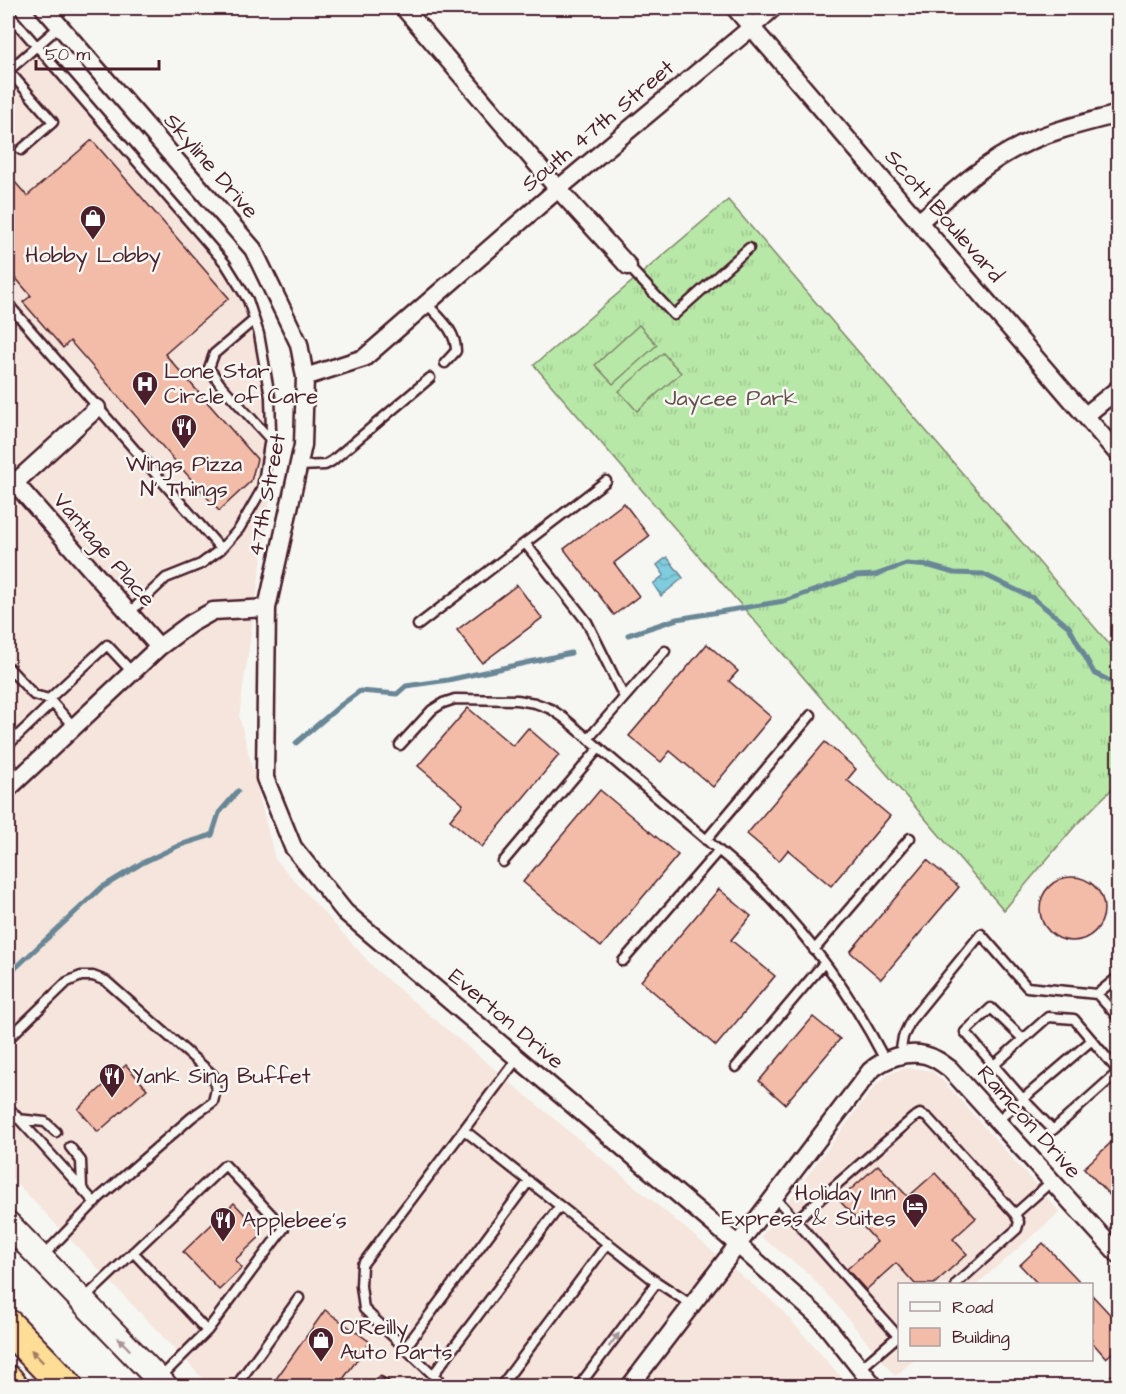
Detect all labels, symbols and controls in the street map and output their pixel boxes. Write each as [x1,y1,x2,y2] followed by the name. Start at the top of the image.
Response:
[36,33,159,71] scale bar
[45,42,90,67] text: 50 m
[515,53,681,199] street label: South 47th Street
[155,106,266,226] street label: Skyline Drive
[877,143,1011,289] street label: Scott Boulevard
[78,203,108,241] shop icon: Hobby Lobby
[25,240,161,272] place label: Hobby Lobby
[164,356,318,412] place label: Lone Star Circle of Care
[130,369,160,407] hospital icon: Lone Star Circle of Care
[665,383,798,415] park label: Jaycee Park
[169,412,199,450] restaurant icon: Wings Pizza N' Things
[240,431,294,559] street label: 47th Street
[126,449,242,506] place label: Wings Pizza N' Things
[45,486,163,615] street label: Vantage Place
[441,961,571,1077] street label: Everton Drive
[970,1058,1088,1186] street label: Ramcon Drive
[97,1061,127,1099] restaurant icon: Yank Sing Buffet
[132,1061,311,1093] place label: Yank Sing Buffet
[721,1178,896,1234] place label: Holiday Inn Express & Suites
[900,1191,930,1229] hotel icon: Holiday Inn Express & Suites
[208,1205,238,1243] restaurant icon: Applebee's
[242,1205,347,1236] place label: Applebee's
[898,1283,1093,1361] legend
[952,1295,993,1320] text: Road
[340,1312,453,1368] place label: O'Reilly Auto Parts
[306,1325,336,1363] shop icon: O'Reilly Auto Parts
[952,1325,1010,1351] text: Building
[608,1332,620,1348] one-way arrow
[117,1337,131,1352] one-way arrow
[31,1349,44,1364] one-way arrow

